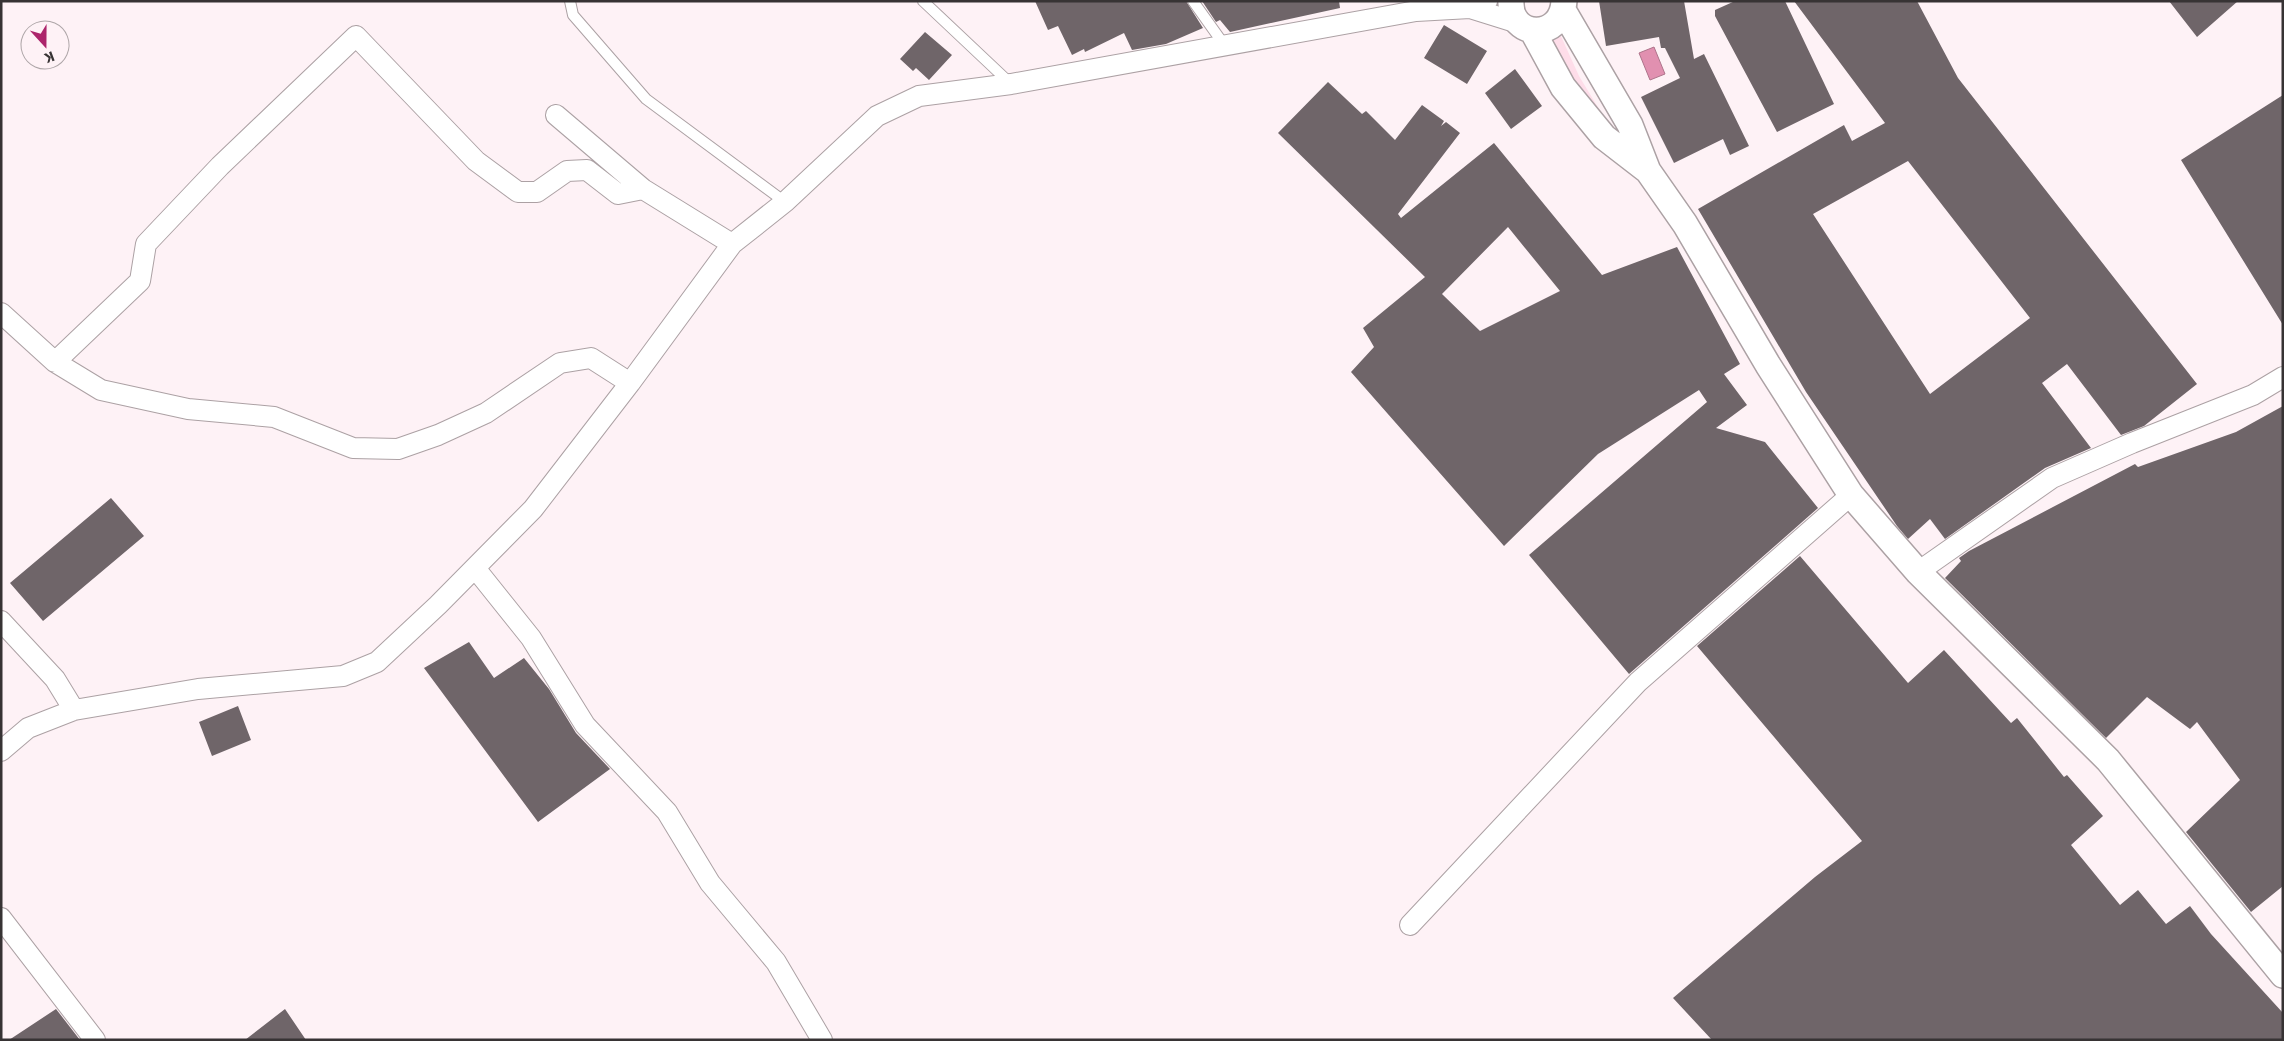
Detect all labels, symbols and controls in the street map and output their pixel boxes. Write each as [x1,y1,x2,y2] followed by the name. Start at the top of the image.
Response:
[20,20,70,70] north arrow
[41,47,57,67] text: K

